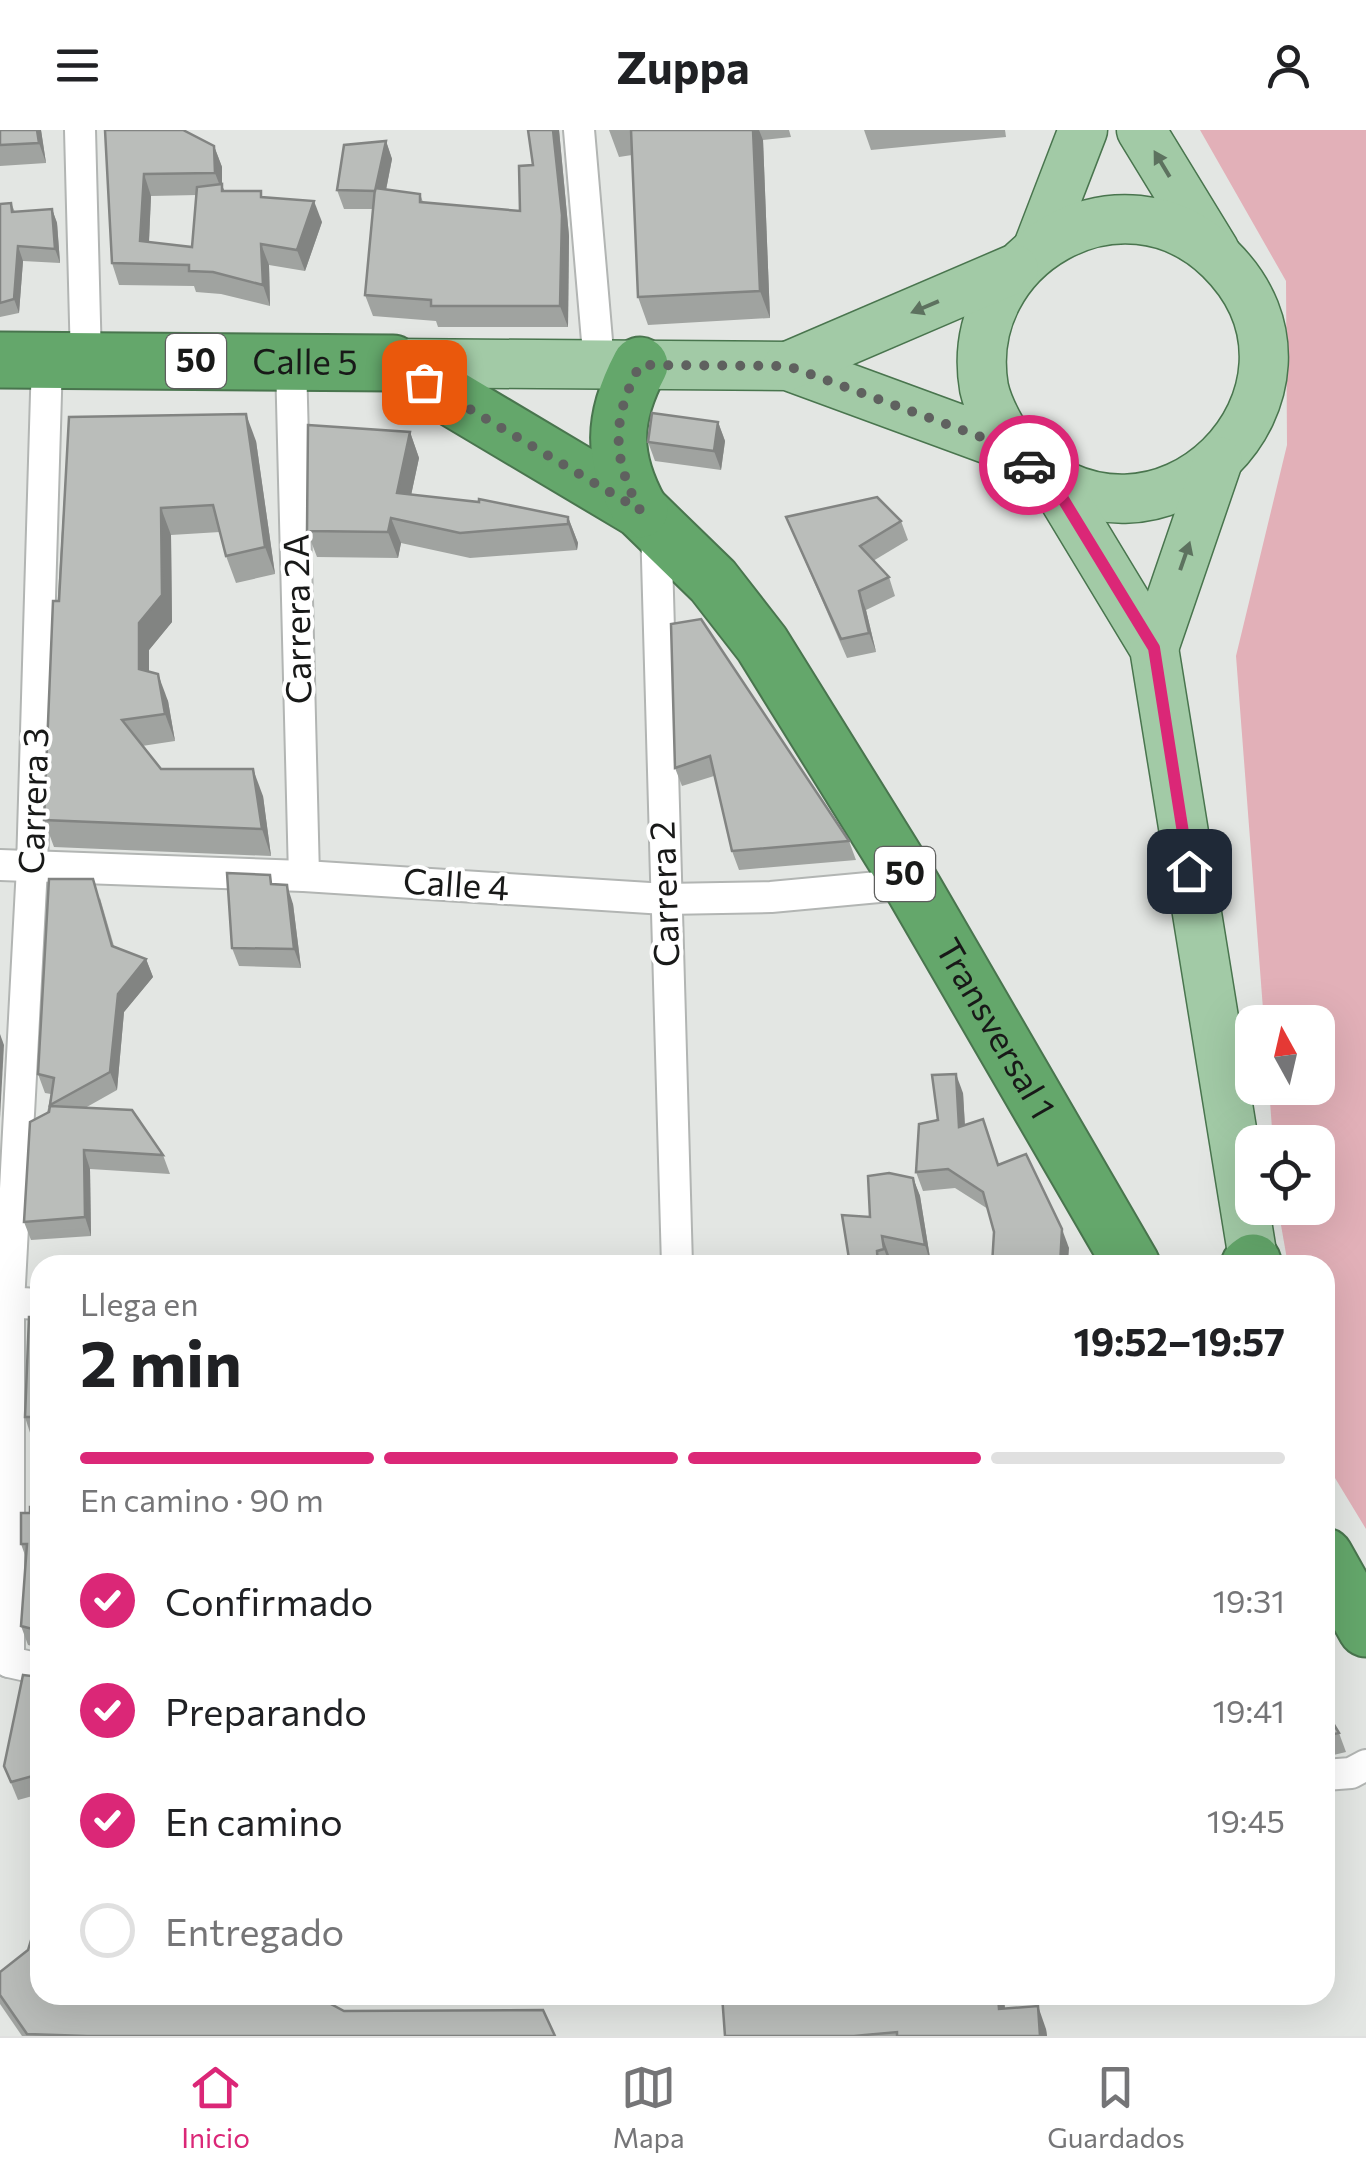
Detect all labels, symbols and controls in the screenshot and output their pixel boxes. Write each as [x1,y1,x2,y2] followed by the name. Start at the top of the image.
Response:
[50,38,105,93] icon: menu
[616,38,750,93] text: Zuppa
[1261,38,1316,93] icon: person
[1154,150,1171,178] one-way arrow
[910,300,940,316] one-way arrow
[166,334,226,388] road number: 50
[252,338,358,382] street label: Calle 5
[382,340,467,425] pin
[397,355,452,410] icon: bag
[979,415,1079,515] courier
[1002,438,1057,493] icon: car
[273,534,318,705] street label: Carrera 2A
[1179,541,1194,571] one-way arrow
[7,727,56,875] street label: Carrera 3
[638,820,687,968] street label: Carrera 2
[1147,829,1232,914] pin
[1162,844,1217,899] icon: home
[875,847,935,901] road number: 50
[402,857,511,908] street label: Calle 4
[928,930,1066,1125] street label: Transversal 1
[1235,1005,1335,1105] north arrow
[1235,1005,1335,1225] map controls
[1235,1125,1335,1225] button: locate
[80,1283,199,1323] text: Llega en
[1073,1317,1285,1364] text: 19:52–19:57
[80,1321,242,1400] text: 2 min
[80,1479,324,1519] text: En camino · 90 m
[80,1573,135,1628] icon: check
[165,1577,373,1624] text: Confirmado
[1212,1580,1285,1620] text: 19:31
[80,1683,135,1738] icon: check
[165,1687,367,1734] text: Preparando
[1212,1690,1285,1730] text: 19:41
[80,1793,135,1848] icon: check
[165,1797,343,1844] text: En camino
[1207,1800,1285,1840] text: 19:45
[165,1907,344,1954] text: Entregado
[181,2060,250,2154] tab: Inicio
[612,2060,685,2154] tab: Mapa
[1047,2060,1185,2154] tab: Guardados

